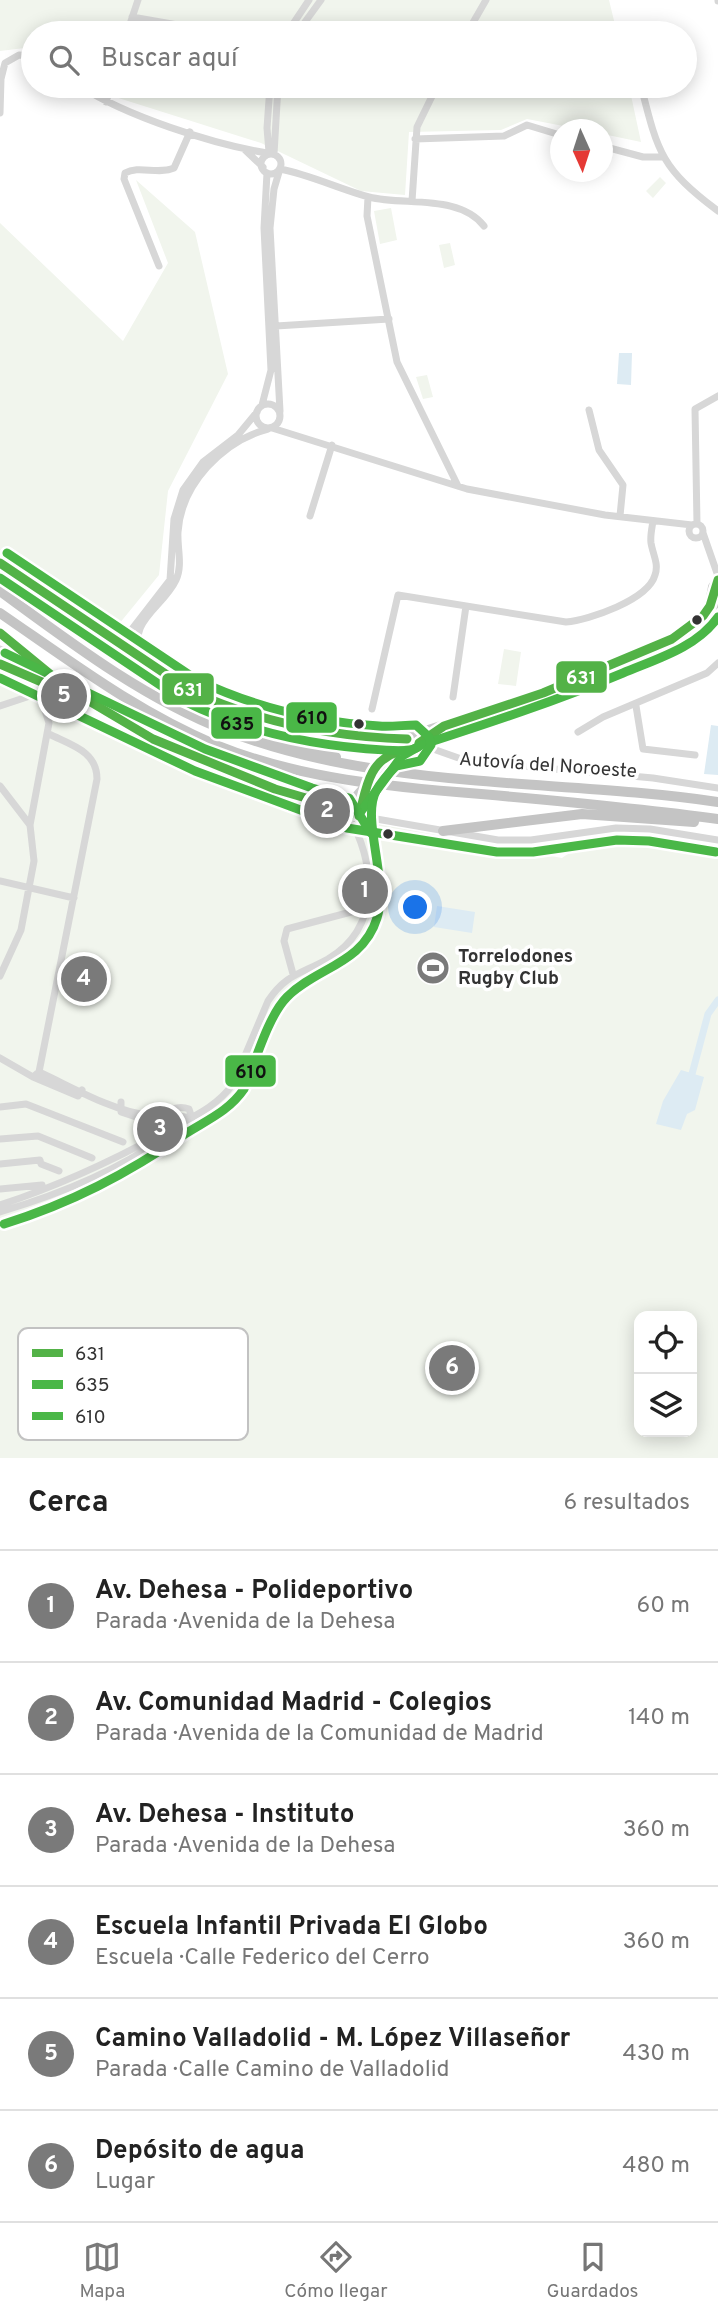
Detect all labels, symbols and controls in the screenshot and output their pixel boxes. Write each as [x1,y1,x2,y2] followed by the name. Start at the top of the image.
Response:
[21,21,697,98] search box
[45,41,83,79] icon: search
[101,43,238,76] text: Buscar aquí
[550,119,613,182] north arrow
[690,613,704,627] unlabelled marker
[555,660,608,694] line badge: 631
[566,667,596,691] text: 631
[41,670,87,722] pin: 5
[161,672,215,706] line badge: 631
[173,679,203,703] text: 631
[285,701,338,734] line badge: 610
[210,706,263,740] line badge: 635
[296,707,328,731] text: 610
[220,713,254,737] text: 635
[352,717,366,731] unlabelled marker
[458,748,638,784] street label: Autovía del Noroeste
[304,785,350,837] pin: 2
[381,827,395,841] unlabelled marker
[342,865,388,917] pin: 1
[398,890,432,924] your location
[458,945,573,991] place label: Torrelodones Rugby Club
[414,949,452,987] sports icon: Torrelodones Rugby Club
[61,953,107,1005] pin: 4
[224,1054,277,1088] line badge: 610
[235,1061,267,1085] text: 610
[137,1103,183,1155] pin: 3
[634,1311,697,1437] map controls
[634,1311,697,1374] button: locate
[18,1328,248,1440] legend
[429,1342,475,1394] pin: 6
[75,1343,105,1367] text: 631
[75,1374,110,1398] text: 635
[634,1374,697,1437] button: layers
[75,1406,106,1430] text: 610
[28,1485,108,1522] text: Cerca
[564,1489,690,1518] text: 6 resultados
[95,1575,413,1608] text: Av. Dehesa - Polideportivo
[46,1592,56,1621] text: 1
[637,1592,690,1621] text: 60 m
[95,1608,395,1637] text: Parada · Avenida de la Dehesa
[95,1687,492,1720] text: Av. Comunidad Madrid - Colegios
[44,1704,58,1733] text: 2
[628,1704,690,1733] text: 140 m
[95,1720,544,1749] text: Parada · Avenida de la Comunidad de Madrid
[95,1799,354,1832] text: Av. Dehesa - Instituto
[44,1816,58,1845] text: 3
[623,1816,690,1845] text: 360 m
[95,1832,395,1861] text: Parada · Avenida de la Dehesa
[95,1911,488,1944] text: Escuela Infantil Privada El Globo
[44,1928,58,1957] text: 4
[623,1928,690,1957] text: 360 m
[95,1944,430,1973] text: Escuela · Calle Federico del Cerro
[95,2023,570,2056] text: Camino Valladolid - M. López Villaseñor
[44,2040,58,2069] text: 5
[622,2040,690,2069] text: 430 m
[95,2056,449,2085] text: Parada · Calle Camino de Valladolid
[95,2135,305,2168] text: Depósito de agua
[44,2152,58,2181] text: 6
[622,2152,690,2181] text: 480 m
[95,2168,155,2197] text: Lugar
[79,2238,125,2304] tab: Mapa
[284,2238,388,2304] tab: Cómo llegar
[547,2238,639,2304] tab: Guardados

